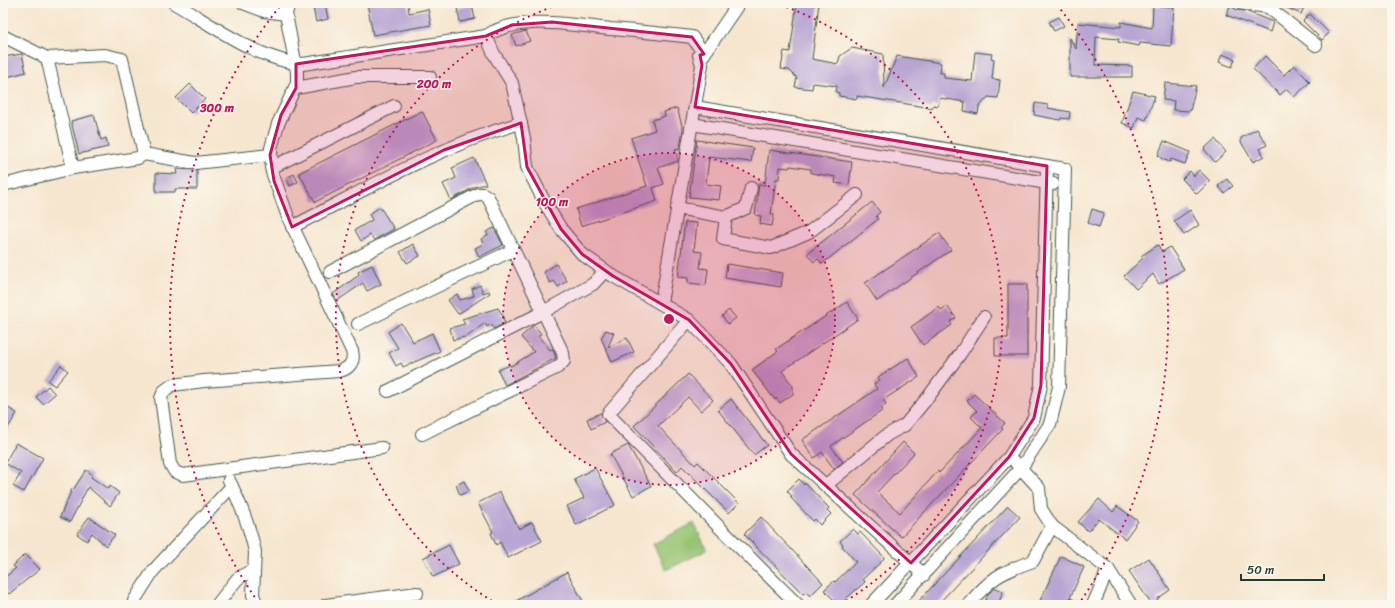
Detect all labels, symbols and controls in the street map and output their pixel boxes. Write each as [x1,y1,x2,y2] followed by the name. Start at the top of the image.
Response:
[416,73,452,95] text: 200 m
[199,97,235,119] text: 300 m
[536,191,569,213] text: 100 m
[662,312,676,326] centre of rings
[1241,556,1324,582] scale bar
[1247,559,1274,581] text: 50 m

